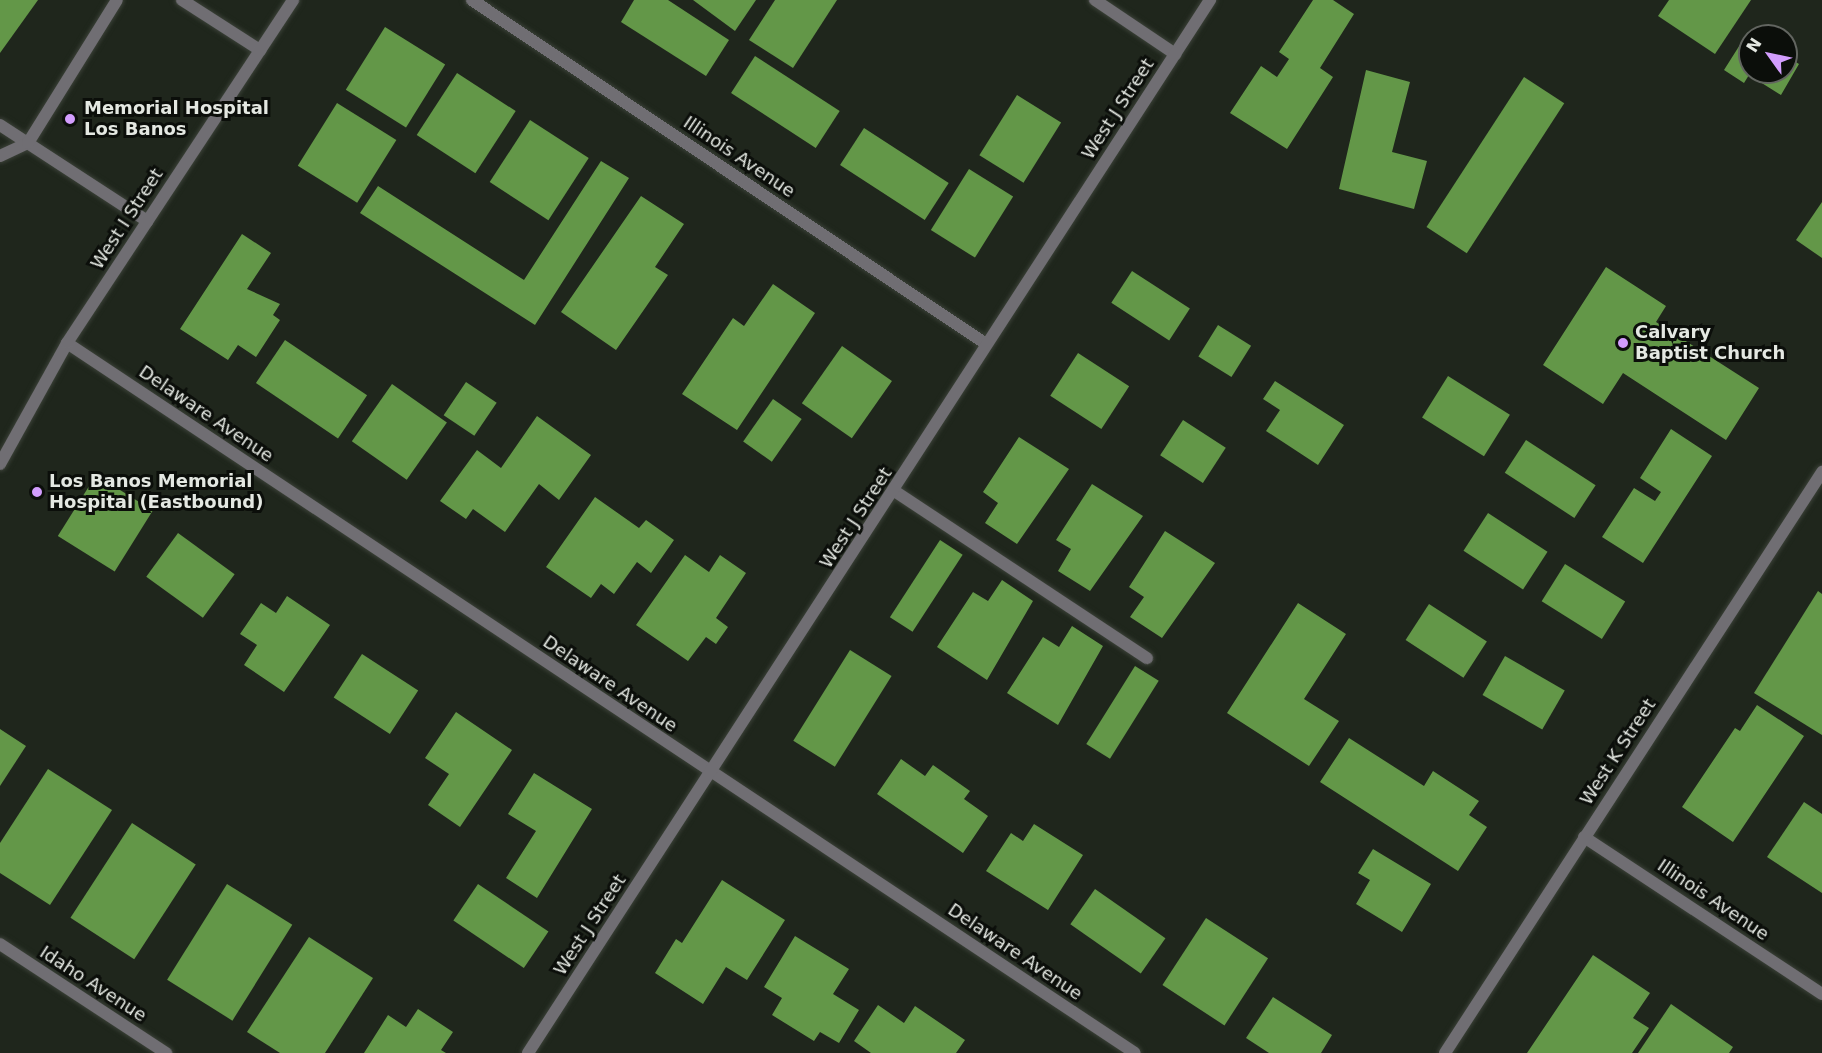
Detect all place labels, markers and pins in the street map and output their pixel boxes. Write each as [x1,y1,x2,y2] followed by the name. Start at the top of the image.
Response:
[84,98,269,140] place label: Memorial Hospital Los Banos
[61,110,79,128] marker: Memorial Hospital Los Banos
[1635,322,1785,364] place label: Calvary Baptist Church
[1616,336,1630,350] marker: Calvary Baptist Church
[49,471,263,514] place label: Los Banos Memorial Hospital (Eastbound)
[30,485,44,499] marker: Los Banos Memorial Hospital (Eastbound)

